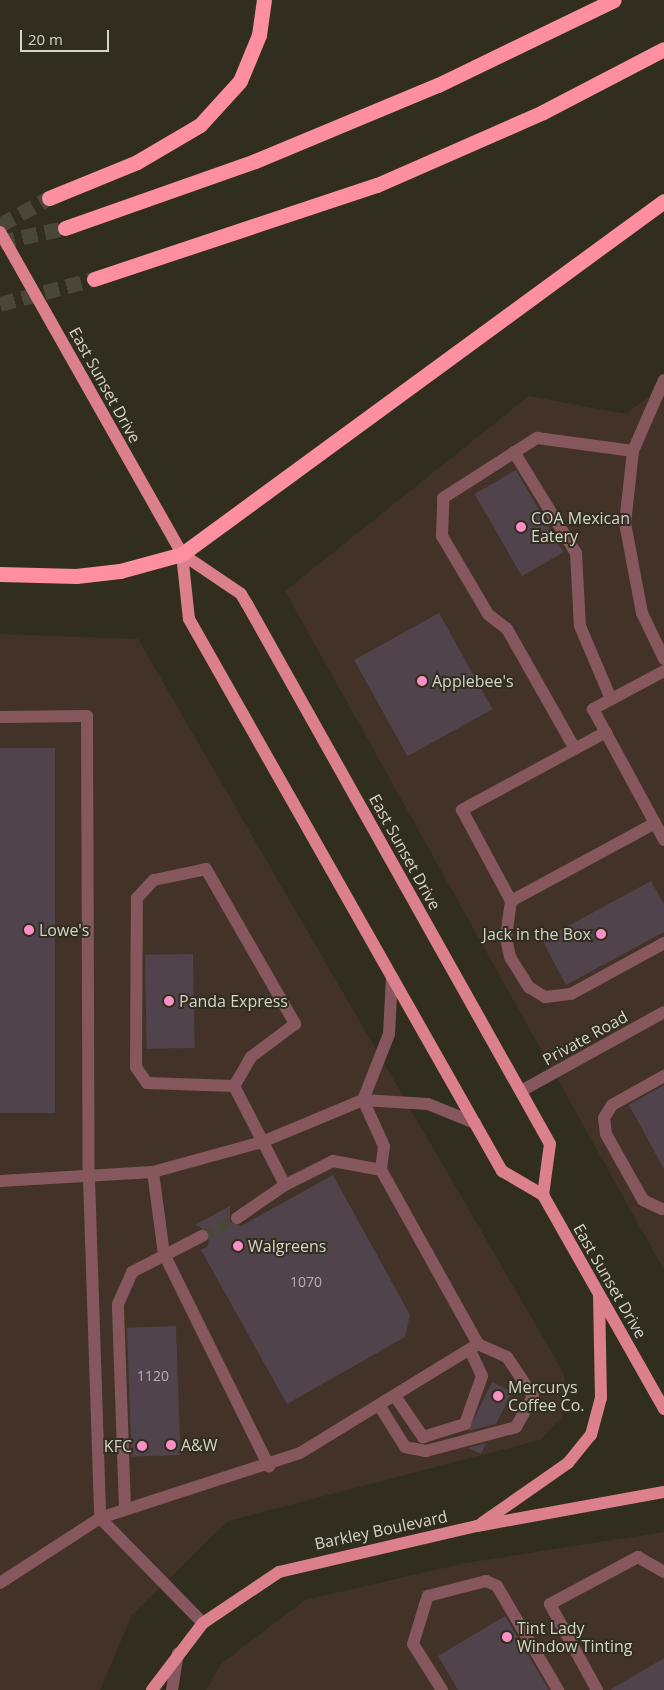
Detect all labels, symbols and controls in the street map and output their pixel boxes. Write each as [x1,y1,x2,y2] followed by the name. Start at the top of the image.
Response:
[22,20,111,52] scale bar
[28,29,63,49] text: 20 m
[65,324,145,446] street label: East Sunset Drive
[531,508,630,546] place label: COA Mexican Eatery
[515,521,527,533] marker: COA Mexican Eatery
[432,671,514,691] place label: Applebee's
[416,675,428,687] marker: Applebee's
[365,791,445,913] street label: East Sunset Drive
[39,920,89,940] place label: Lowe's
[23,924,35,936] marker: Lowe's
[483,924,591,944] place label: Jack in the Box
[595,928,607,940] marker: Jack in the Box
[179,991,288,1011] place label: Panda Express
[163,995,175,1007] marker: Panda Express
[539,1007,631,1069] street label: Private Road
[569,1220,651,1342] street label: East Sunset Drive
[248,1236,326,1256] place label: Walgreens
[232,1240,244,1252] marker: Walgreens
[290,1274,322,1290] house number: 1070
[137,1368,169,1384] house number: 1120
[508,1377,584,1415] place label: Mercurys Coffee Co.
[492,1390,504,1402] marker: Mercurys Coffee Co.
[181,1435,218,1455] place label: A&W
[104,1436,132,1456] place label: KFC
[165,1439,177,1451] marker: A&W
[136,1440,148,1452] marker: KFC
[313,1507,449,1553] street label: Barkley Boulevard
[517,1618,632,1656] place label: Tint Lady Window Tinting
[501,1631,513,1643] marker: Tint Lady Window Tinting

